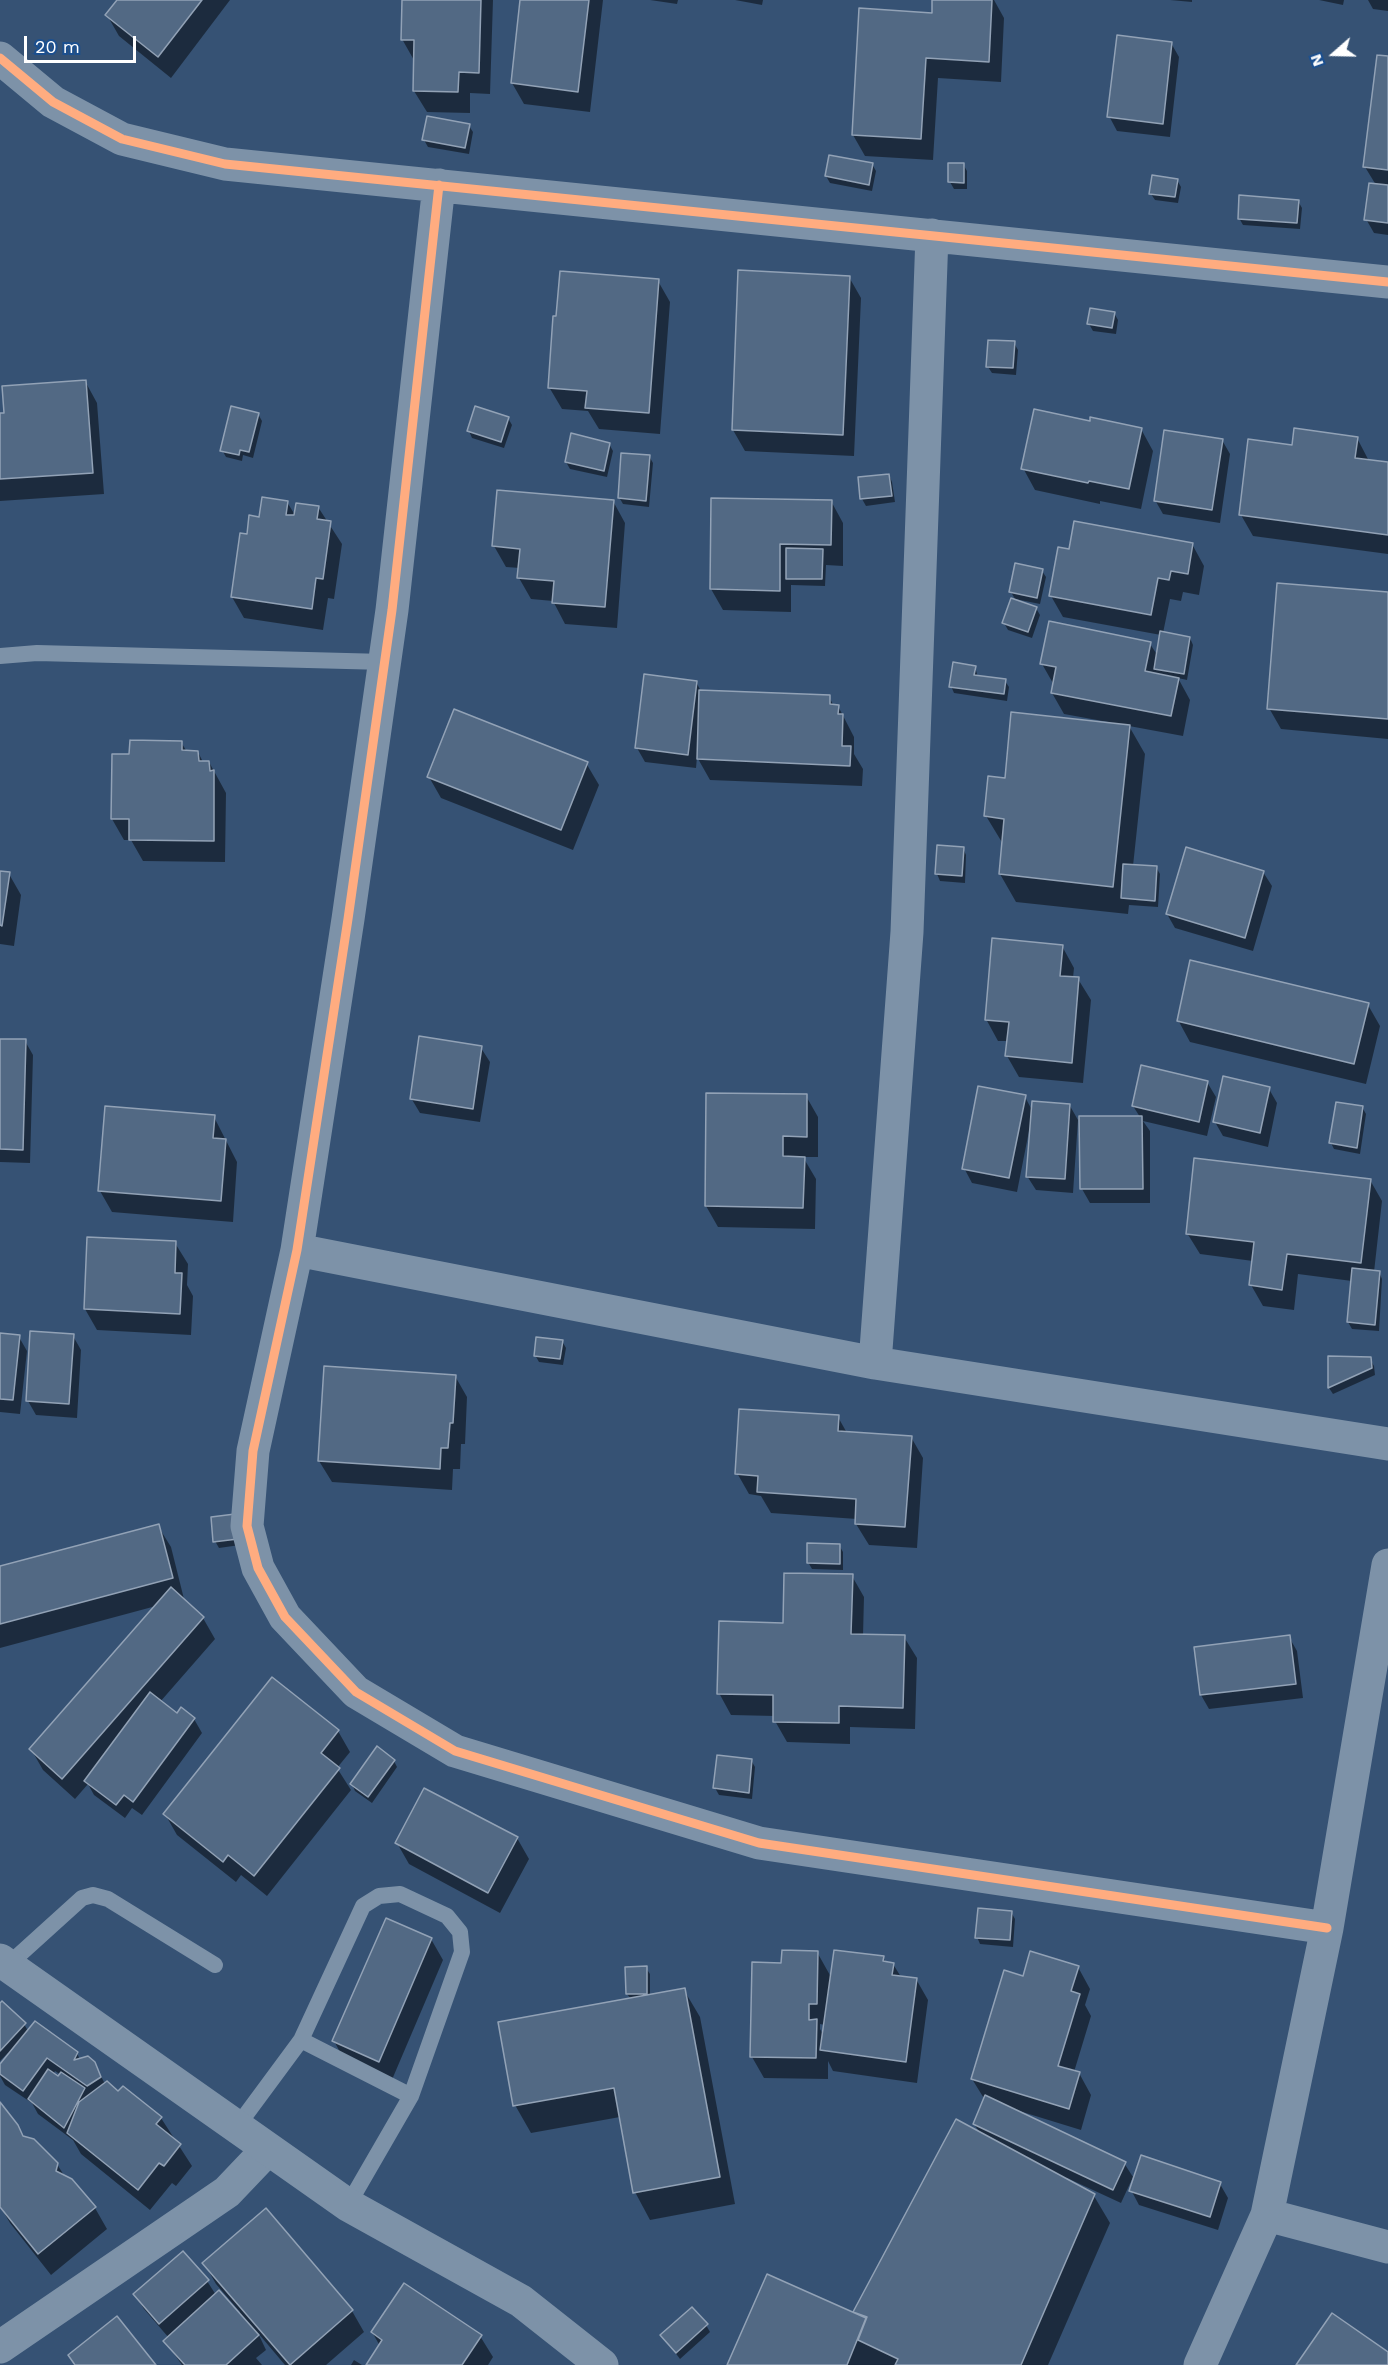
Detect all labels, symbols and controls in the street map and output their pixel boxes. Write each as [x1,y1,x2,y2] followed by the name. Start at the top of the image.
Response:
[27,24,140,62] scale bar
[1304,24,1364,84] north arrow
[35,36,80,57] text: 20 m
[1306,52,1328,69] text: N

